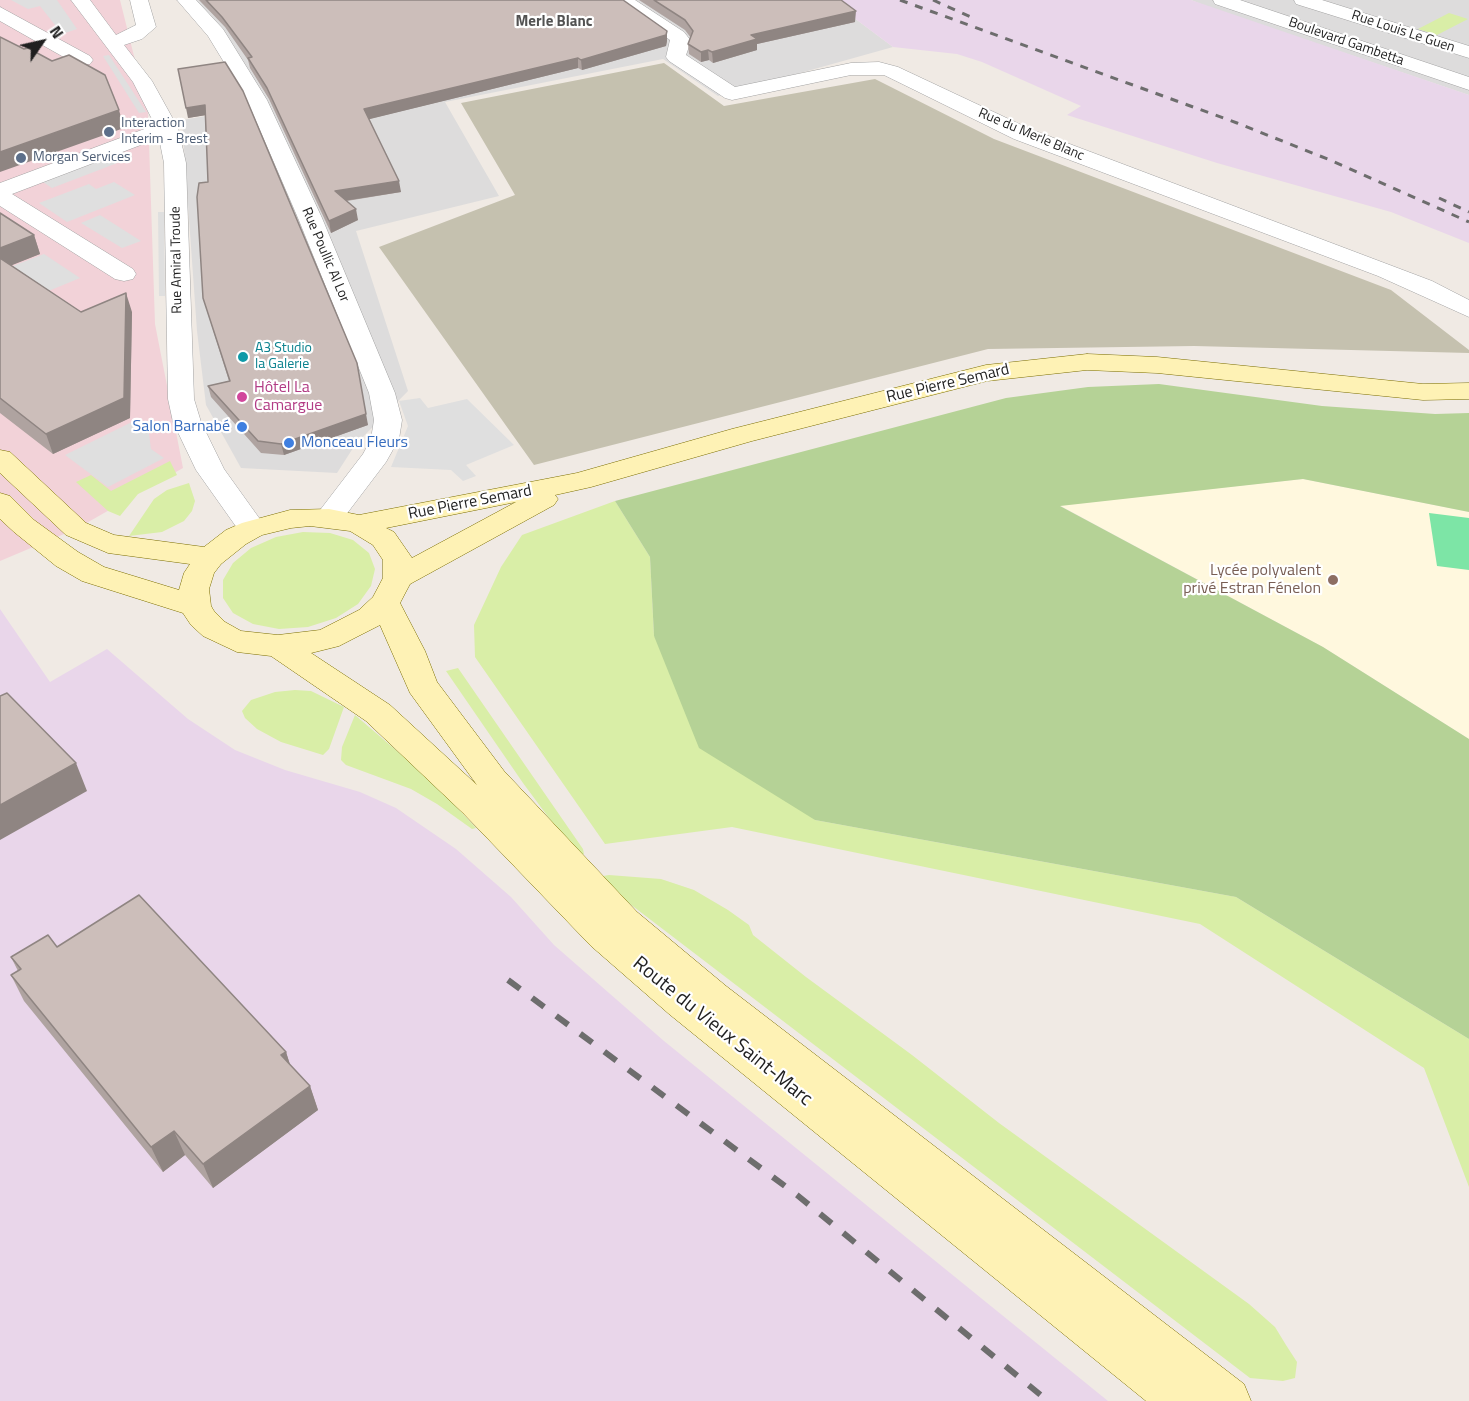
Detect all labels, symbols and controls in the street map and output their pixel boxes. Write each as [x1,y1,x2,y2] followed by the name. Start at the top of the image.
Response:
[1349,7,1457,57] street label: Rue Louis Le Guen
[12,12,72,72] north arrow
[516,13,592,31] district label: Merle Blanc
[1286,14,1406,70] street label: Boulevard Gambetta
[44,21,70,43] text: N
[975,105,1087,165] street label: Rue du Merle Blanc
[121,116,208,148] place label: Interaction Interim - Brest
[102,125,116,139] marker: Interaction Interim - Brest
[33,150,131,166] place label: Morgan Services
[14,151,28,165] marker: Morgan Services
[297,205,353,305] street label: Rue Poullic Al Lor
[168,206,186,314] street label: Rue Amiral Troude
[255,341,312,374] place label: A3 Studio la Galerie
[236,350,250,364] marker: A3 Studio la Galerie
[885,361,1011,407] street label: Rue Pierre Semard
[254,378,322,416] place label: Hôtel La Camargue
[235,390,249,404] marker: Hôtel La Camargue
[133,417,230,437] place label: Salon Barnabé
[235,420,249,434] marker: Salon Barnabé
[301,433,408,453] place label: Monceau Fleurs
[282,436,296,450] marker: Monceau Fleurs
[407,482,533,524] street label: Rue Pierre Semard
[1183,561,1321,599] place label: Lycée polyvalent privé Estran Fénelon
[1326,573,1340,587] marker: Lycée polyvalent privé Estran Fénelon
[627,952,817,1112] street label: Route du Vieux Saint-Marc

